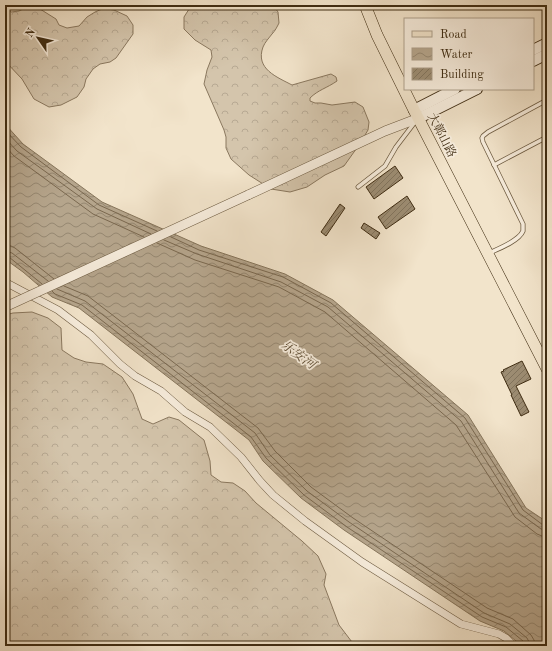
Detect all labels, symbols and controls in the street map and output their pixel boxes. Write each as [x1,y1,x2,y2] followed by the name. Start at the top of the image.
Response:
[18,18,58,58] north arrow
[404,18,534,90] legend
[24,26,38,40] text: N
[440,29,467,41] text: Road
[440,49,473,61] text: Water
[440,69,484,81] text: Building
[425,110,459,160] street label: 大鄣山路
[279,338,320,373] water label: 乐安河

